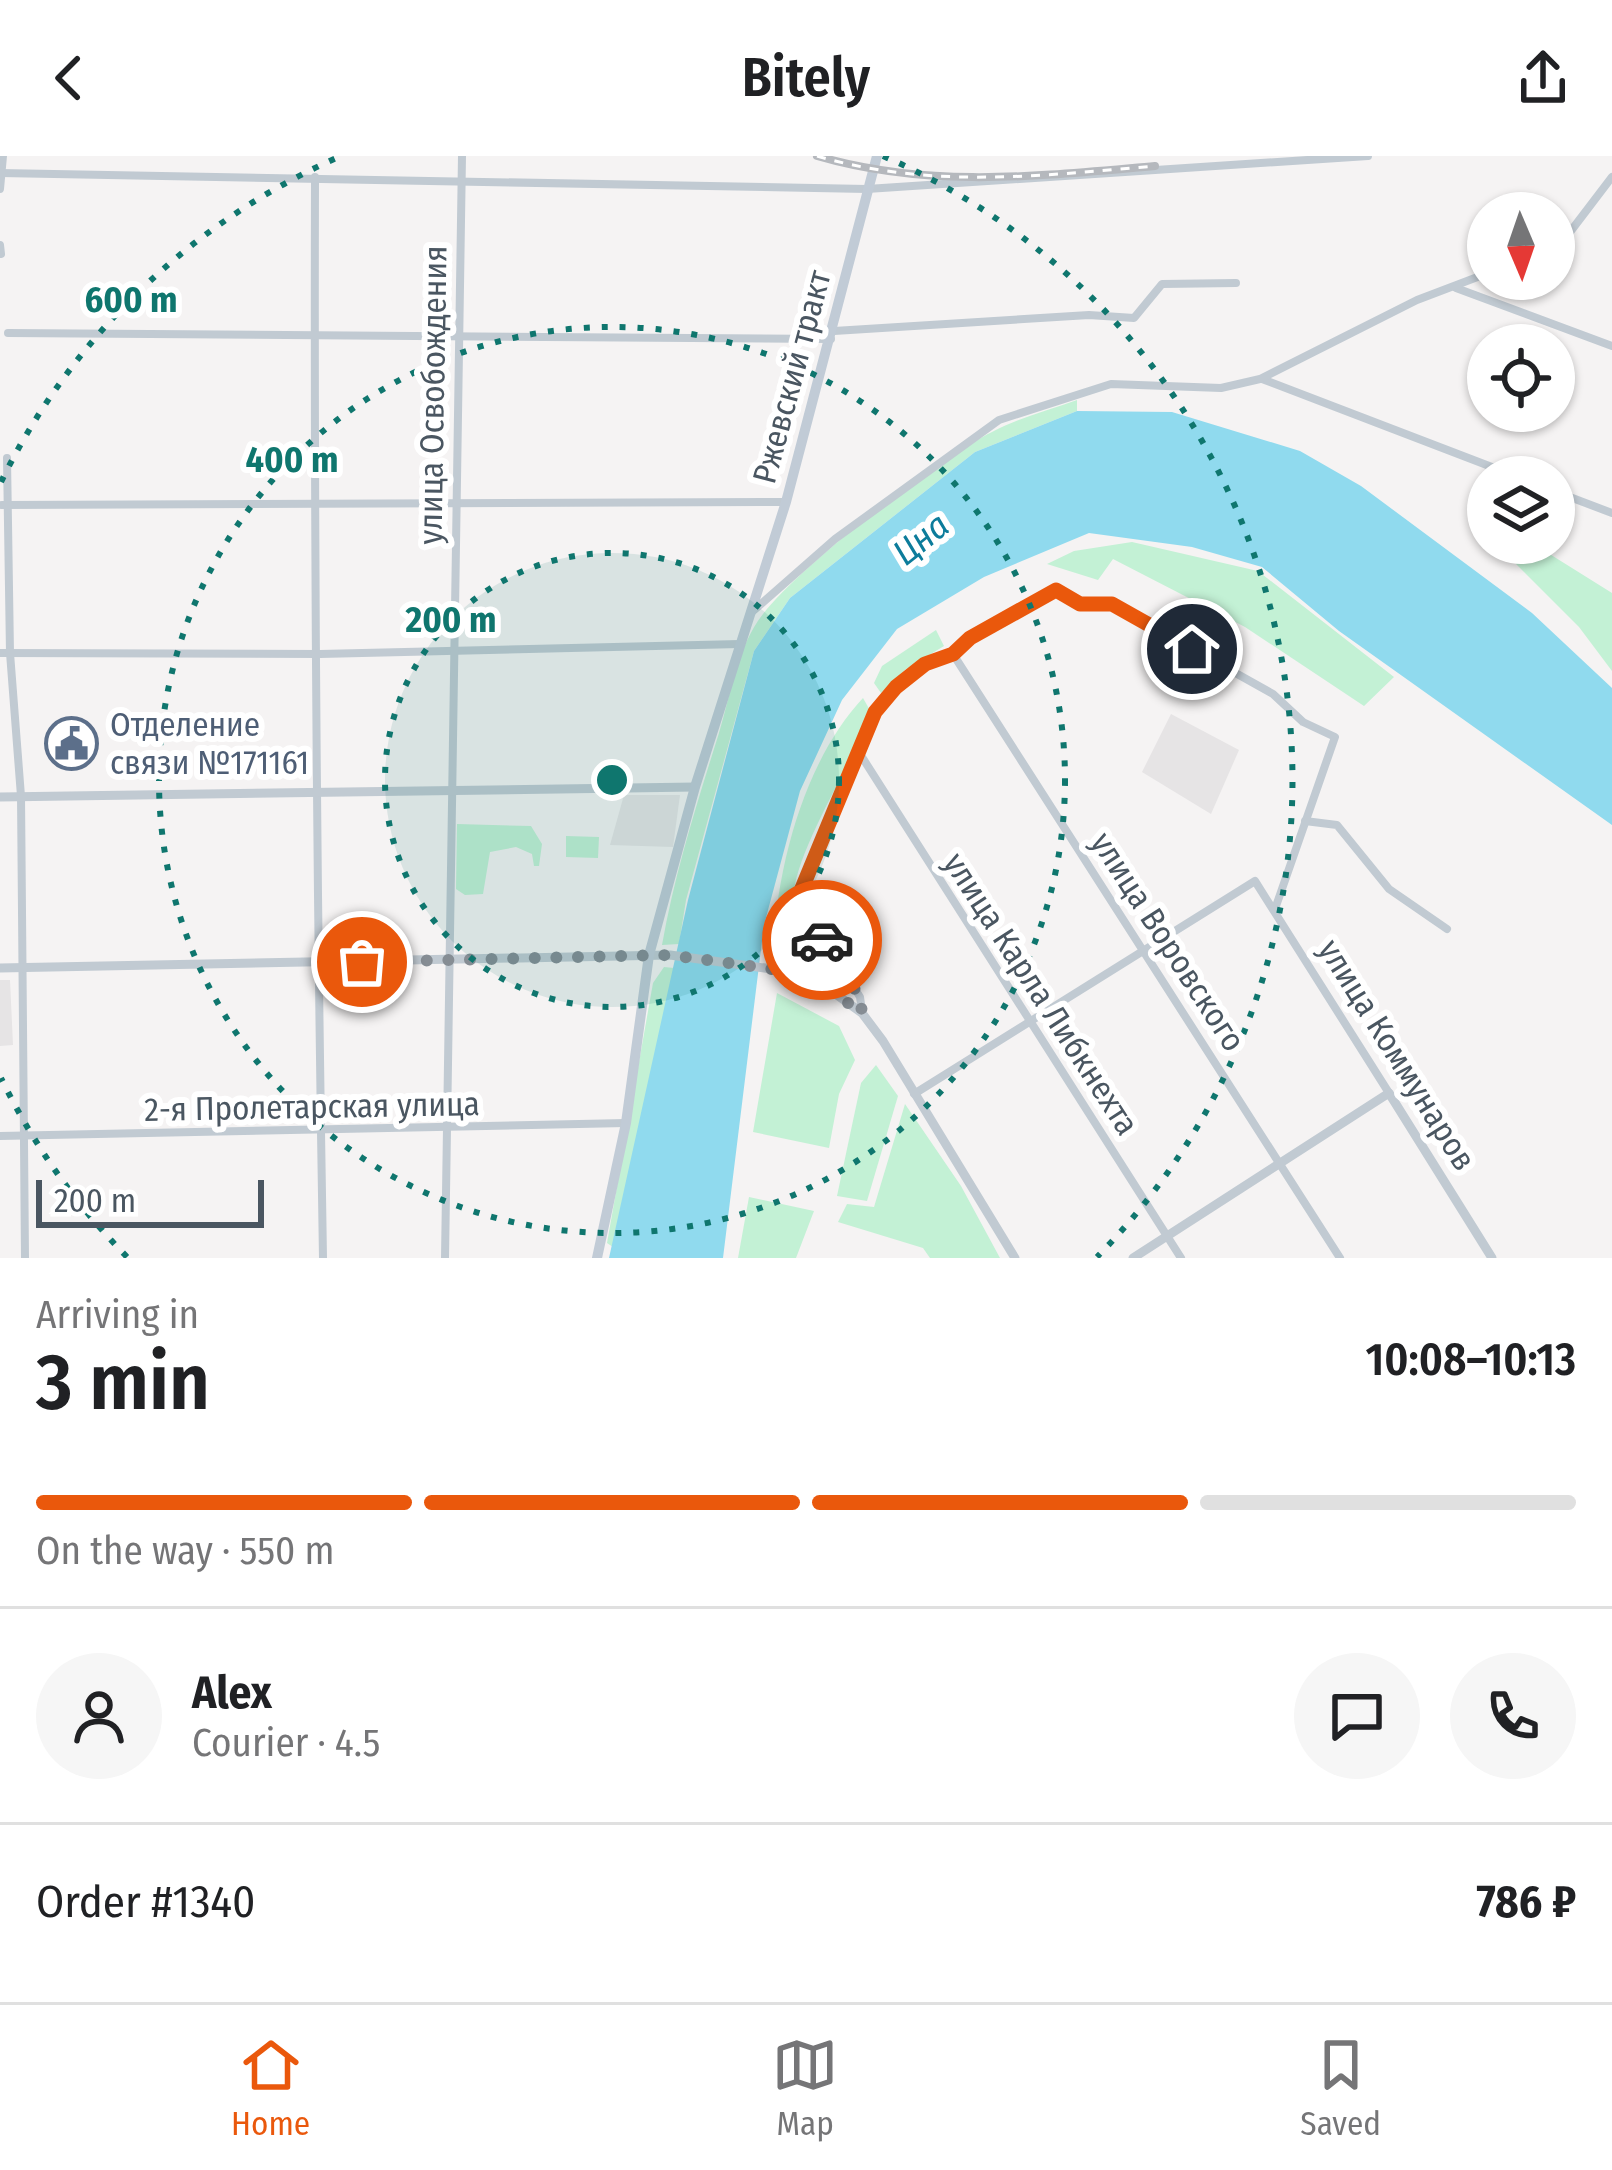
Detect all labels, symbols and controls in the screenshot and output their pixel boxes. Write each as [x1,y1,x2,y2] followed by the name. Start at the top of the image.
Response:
[36,45,102,111] icon: back
[1510,45,1576,111] icon: share
[742,46,870,110] text: Bitely
[1467,192,1575,300] north arrow
[1467,192,1575,564] map controls
[410,245,456,545] street label: улица Освобождения
[744,266,840,488] street label: Ржевский тракт
[84,278,178,322] text: 600 m
[1467,324,1575,432] button: locate
[246,438,338,482] text: 400 m
[1467,456,1575,564] button: layers
[884,503,958,575] water label: Цна
[405,598,496,642] text: 200 m
[1141,598,1243,700] pin
[1159,616,1225,682] icon: home
[110,705,309,783] place label: Отделение связи №171161
[43,716,99,772] public building icon: Отделение связи №171161
[591,759,633,801] centre of rings
[1082,825,1254,1059] street label: улица Воровского
[935,845,1147,1143] street label: улица Карла Либкнехта
[762,880,882,1000] courier
[789,907,855,973] icon: car
[311,911,413,1013] pin
[329,929,395,995] icon: bag
[1310,932,1484,1178] street label: улица Коммунаров
[144,1084,480,1130] street label: 2-я Пролетарская улица
[36,1174,264,1227] scale bar
[54,1181,136,1221] text: 200 m
[36,1292,199,1338] text: Arriving in
[1365,1333,1576,1387] text: 10:08–10:13
[36,1336,210,1430] text: 3 min
[36,1528,335,1574] text: On the way · 550 m
[36,1653,162,1779] button: person
[1294,1653,1420,1779] button: chat
[1450,1653,1576,1779] button: phone
[192,1666,272,1720] text: Alex
[192,1720,380,1766] text: Courier · 4.5
[36,1875,255,1929] text: Order #1340
[1477,1875,1576,1929] text: 786 ₽
[231,2032,310,2144] tab: Home
[772,2032,838,2144] tab: Map
[1300,2032,1381,2144] tab: Saved

